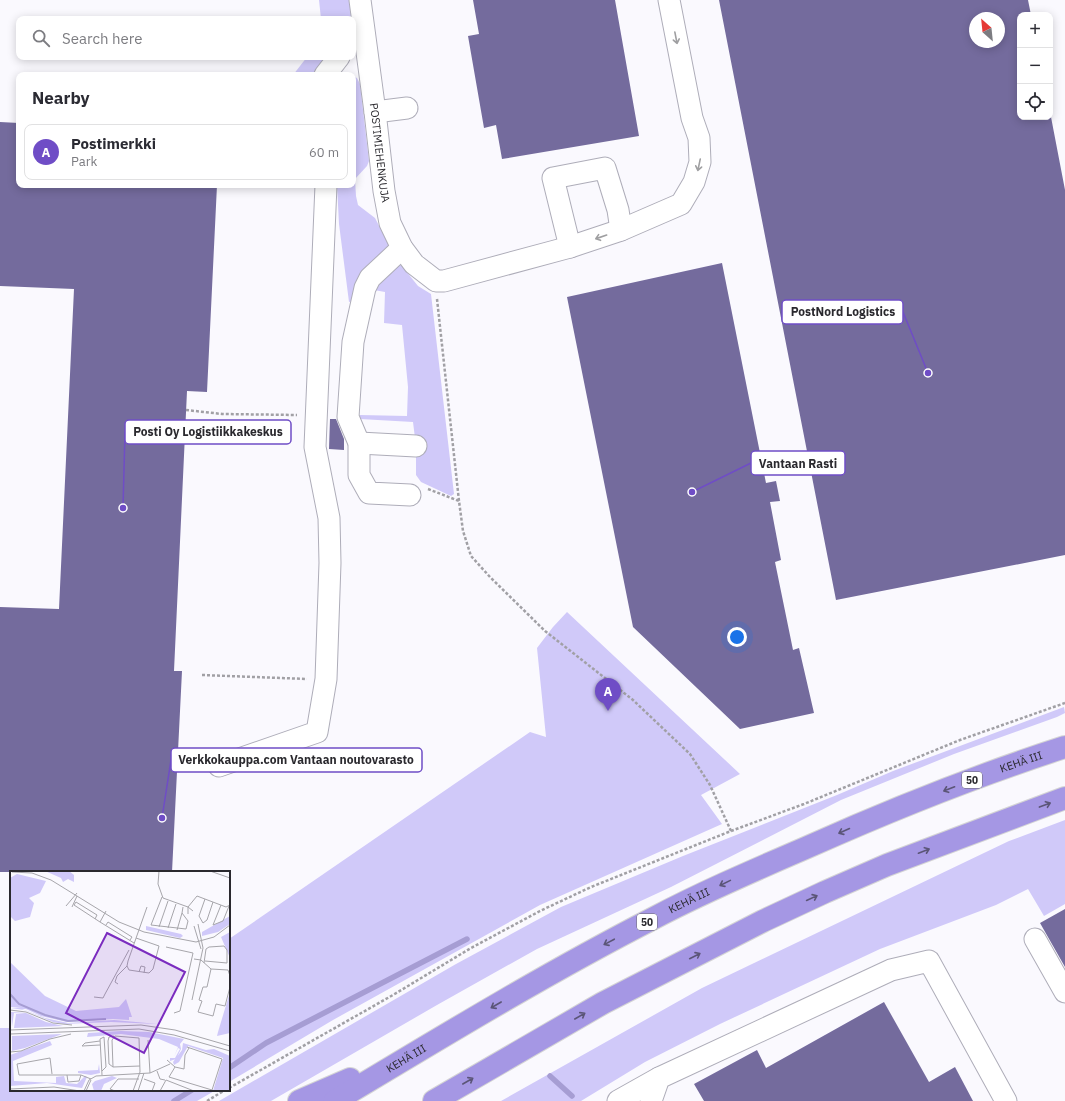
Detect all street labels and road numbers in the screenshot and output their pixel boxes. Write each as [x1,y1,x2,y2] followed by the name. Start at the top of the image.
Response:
[367,102,393,204] street label: POSTIMIEHENKUJA
[998,748,1044,776] street label: KEHÄ III
[962,772,982,788] road number: 50
[666,884,712,916] street label: KEHÄ III
[637,914,657,930] road number: 50
[384,1041,429,1076] street label: KEHÄ III

